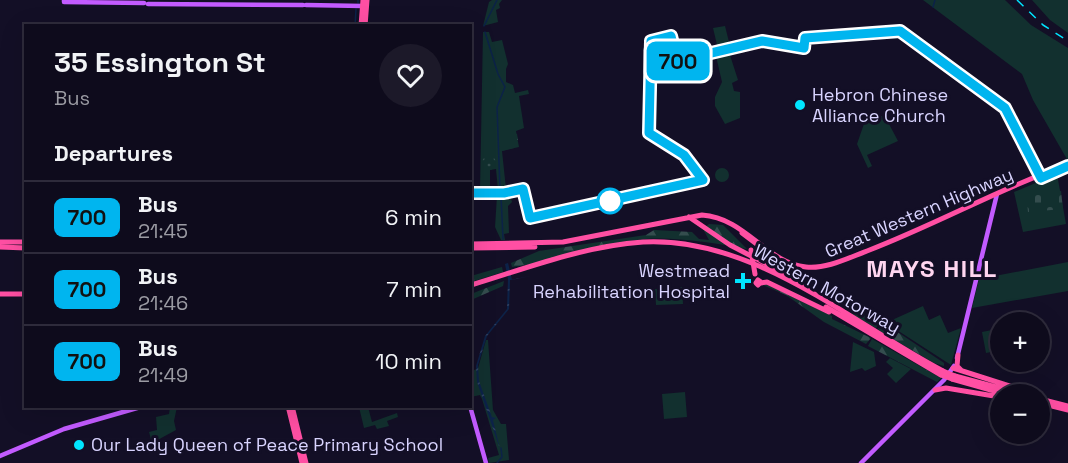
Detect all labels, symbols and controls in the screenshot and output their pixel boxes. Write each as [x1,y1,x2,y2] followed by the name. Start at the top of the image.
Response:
[644,42,712,80] line badge: 700
[54,44,266,80] text: 35 Essington St
[379,44,442,107] button: heart
[659,48,697,75] text: 700
[812,83,948,127] place label: Hebron Chinese Alliance Church
[54,85,90,111] text: Bus
[793,98,807,112] marker: Hebron Chinese Alliance Church
[54,139,173,167] text: Departures
[821,162,1016,263] street label: Great Western Highway
[597,188,623,214] unlabelled marker
[138,190,178,218] text: Bus
[385,203,442,231] text: 6 min
[68,204,106,231] text: 700
[138,218,188,244] text: 21:45
[750,239,905,338] street label: Western Motorway
[866,253,998,284] district label: MAYS HILL
[533,259,730,303] place label: Westmead Rehabilitation Hospital
[138,262,178,290] text: Bus
[734,272,752,290] marker: Westmead Rehabilitation Hospital
[386,275,442,303] text: 7 min
[68,276,106,303] text: 700
[138,290,188,316] text: 21:46
[990,312,1050,444] map controls
[990,312,1050,372] button: +
[138,334,178,362] text: Bus
[375,347,442,375] text: 10 min
[68,348,106,375] text: 700
[138,362,188,388] text: 21:49
[990,384,1050,444] button: −
[91,433,443,456] place label: Our Lady Queen of Peace Primary School
[72,438,86,452] marker: Our Lady Queen of Peace Primary School

